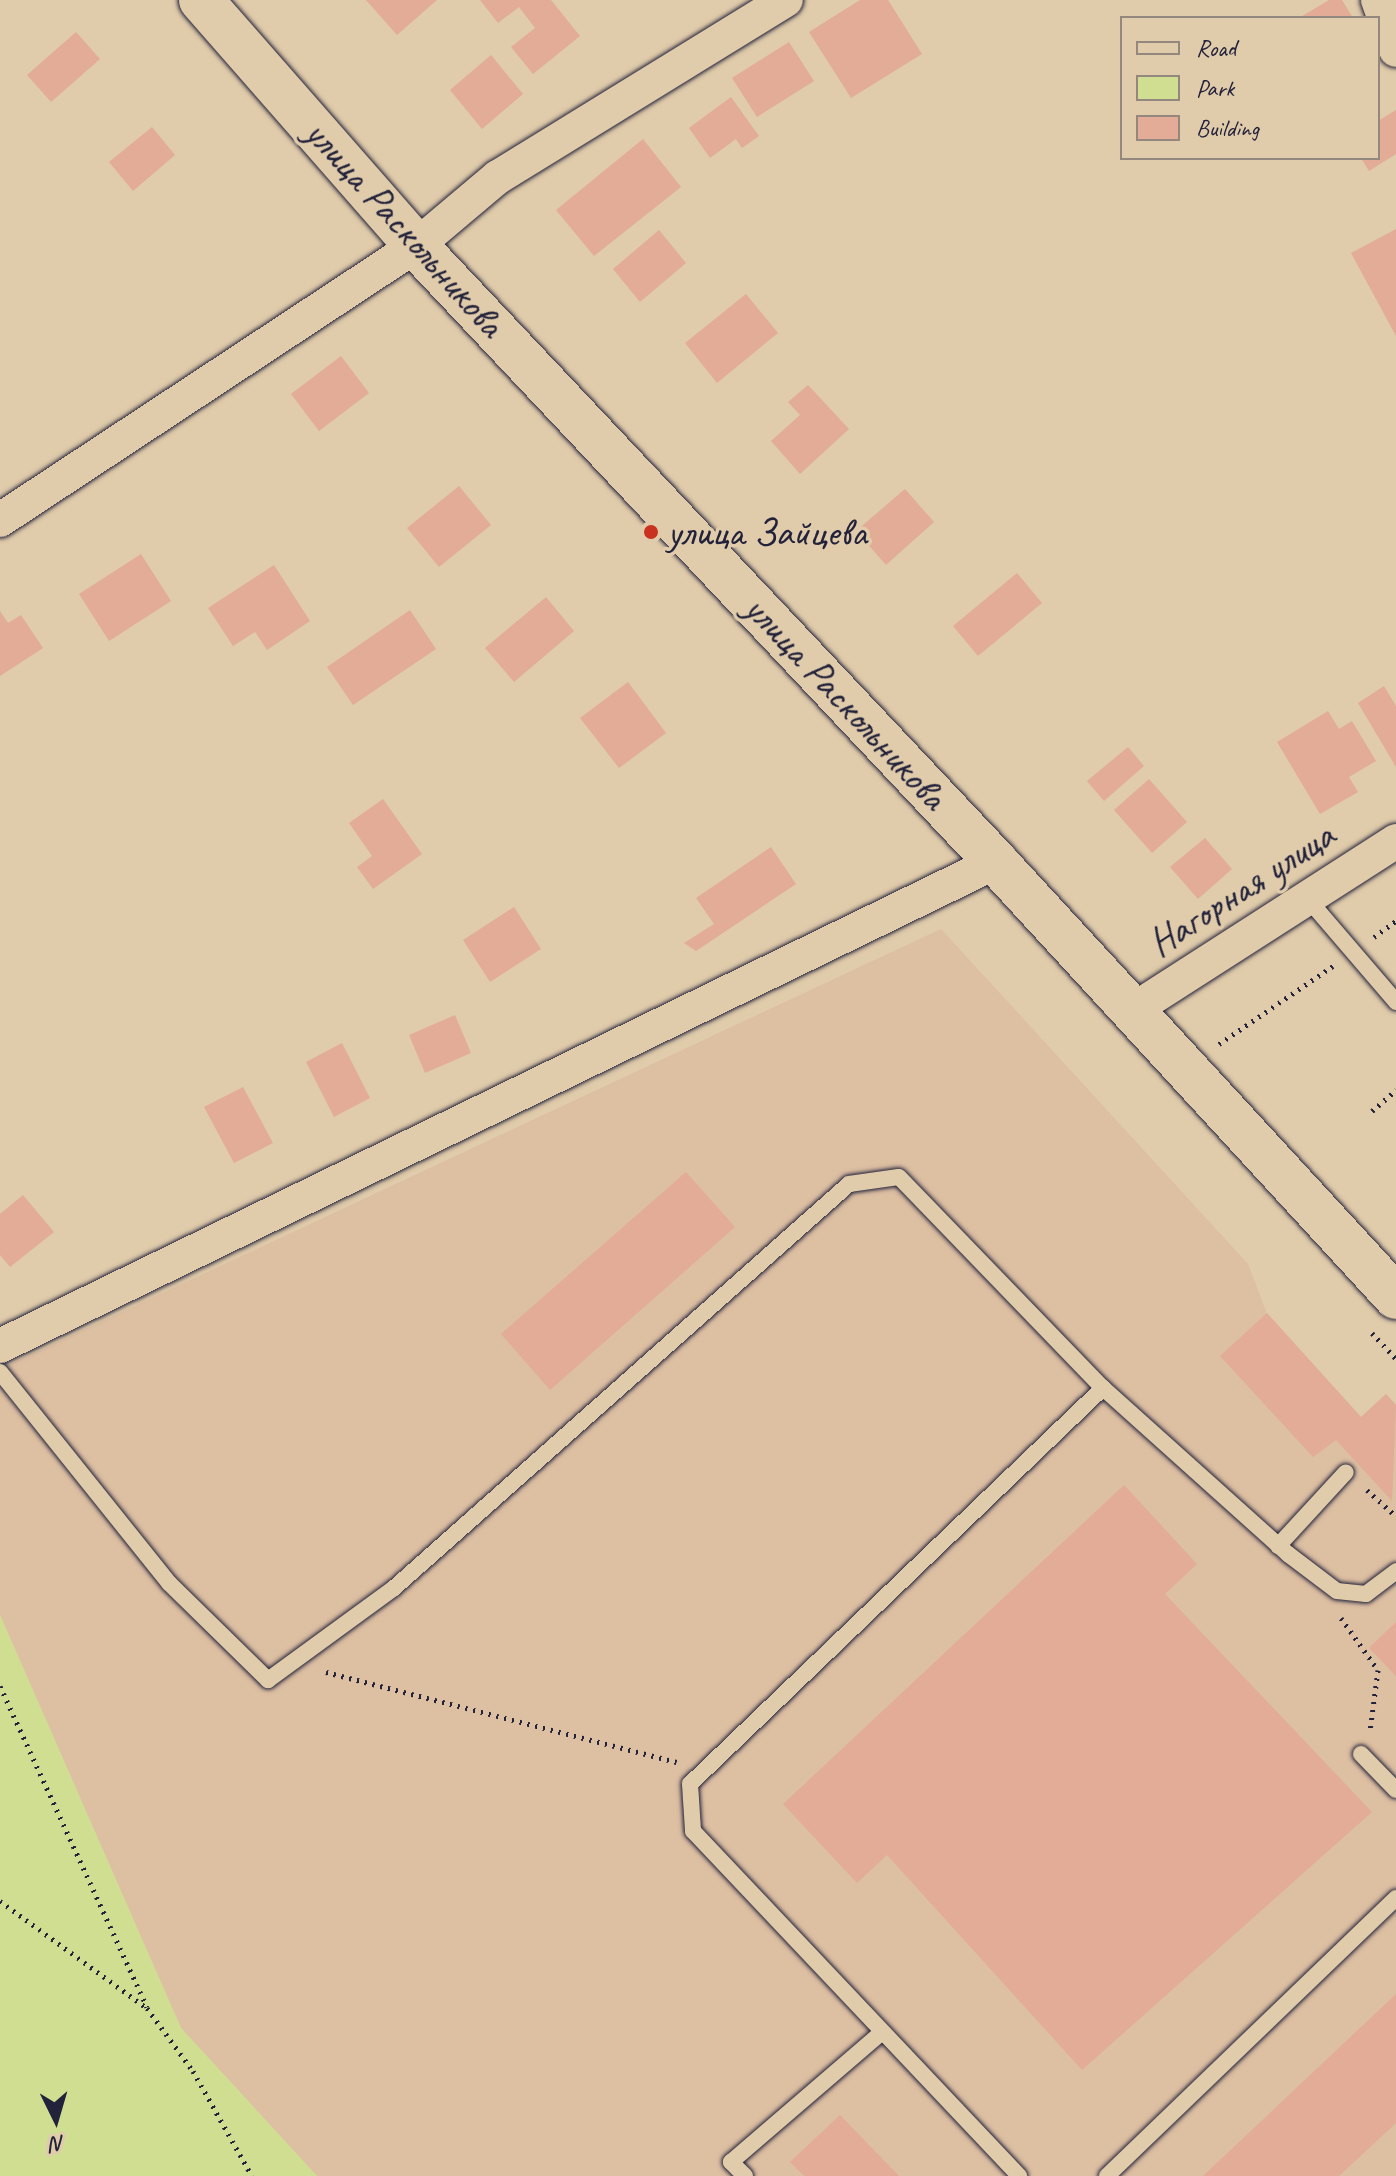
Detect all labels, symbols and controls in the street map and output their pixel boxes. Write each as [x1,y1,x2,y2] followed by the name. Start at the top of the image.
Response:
[1120,16,1380,160] legend
[1196,33,1236,63] text: Road
[1196,73,1234,103] text: Park
[295,109,515,347] street label: улица Раскольникова
[1196,113,1259,143] text: Building
[667,508,867,556] place label: улица Зайцева
[642,523,660,541] marker: улица Зайцева
[734,585,958,819] street label: улица Раскольникова
[1138,810,1344,968] street label: Нагорная улица
[16,2080,96,2160] north arrow
[50,2129,66,2158] text: N

